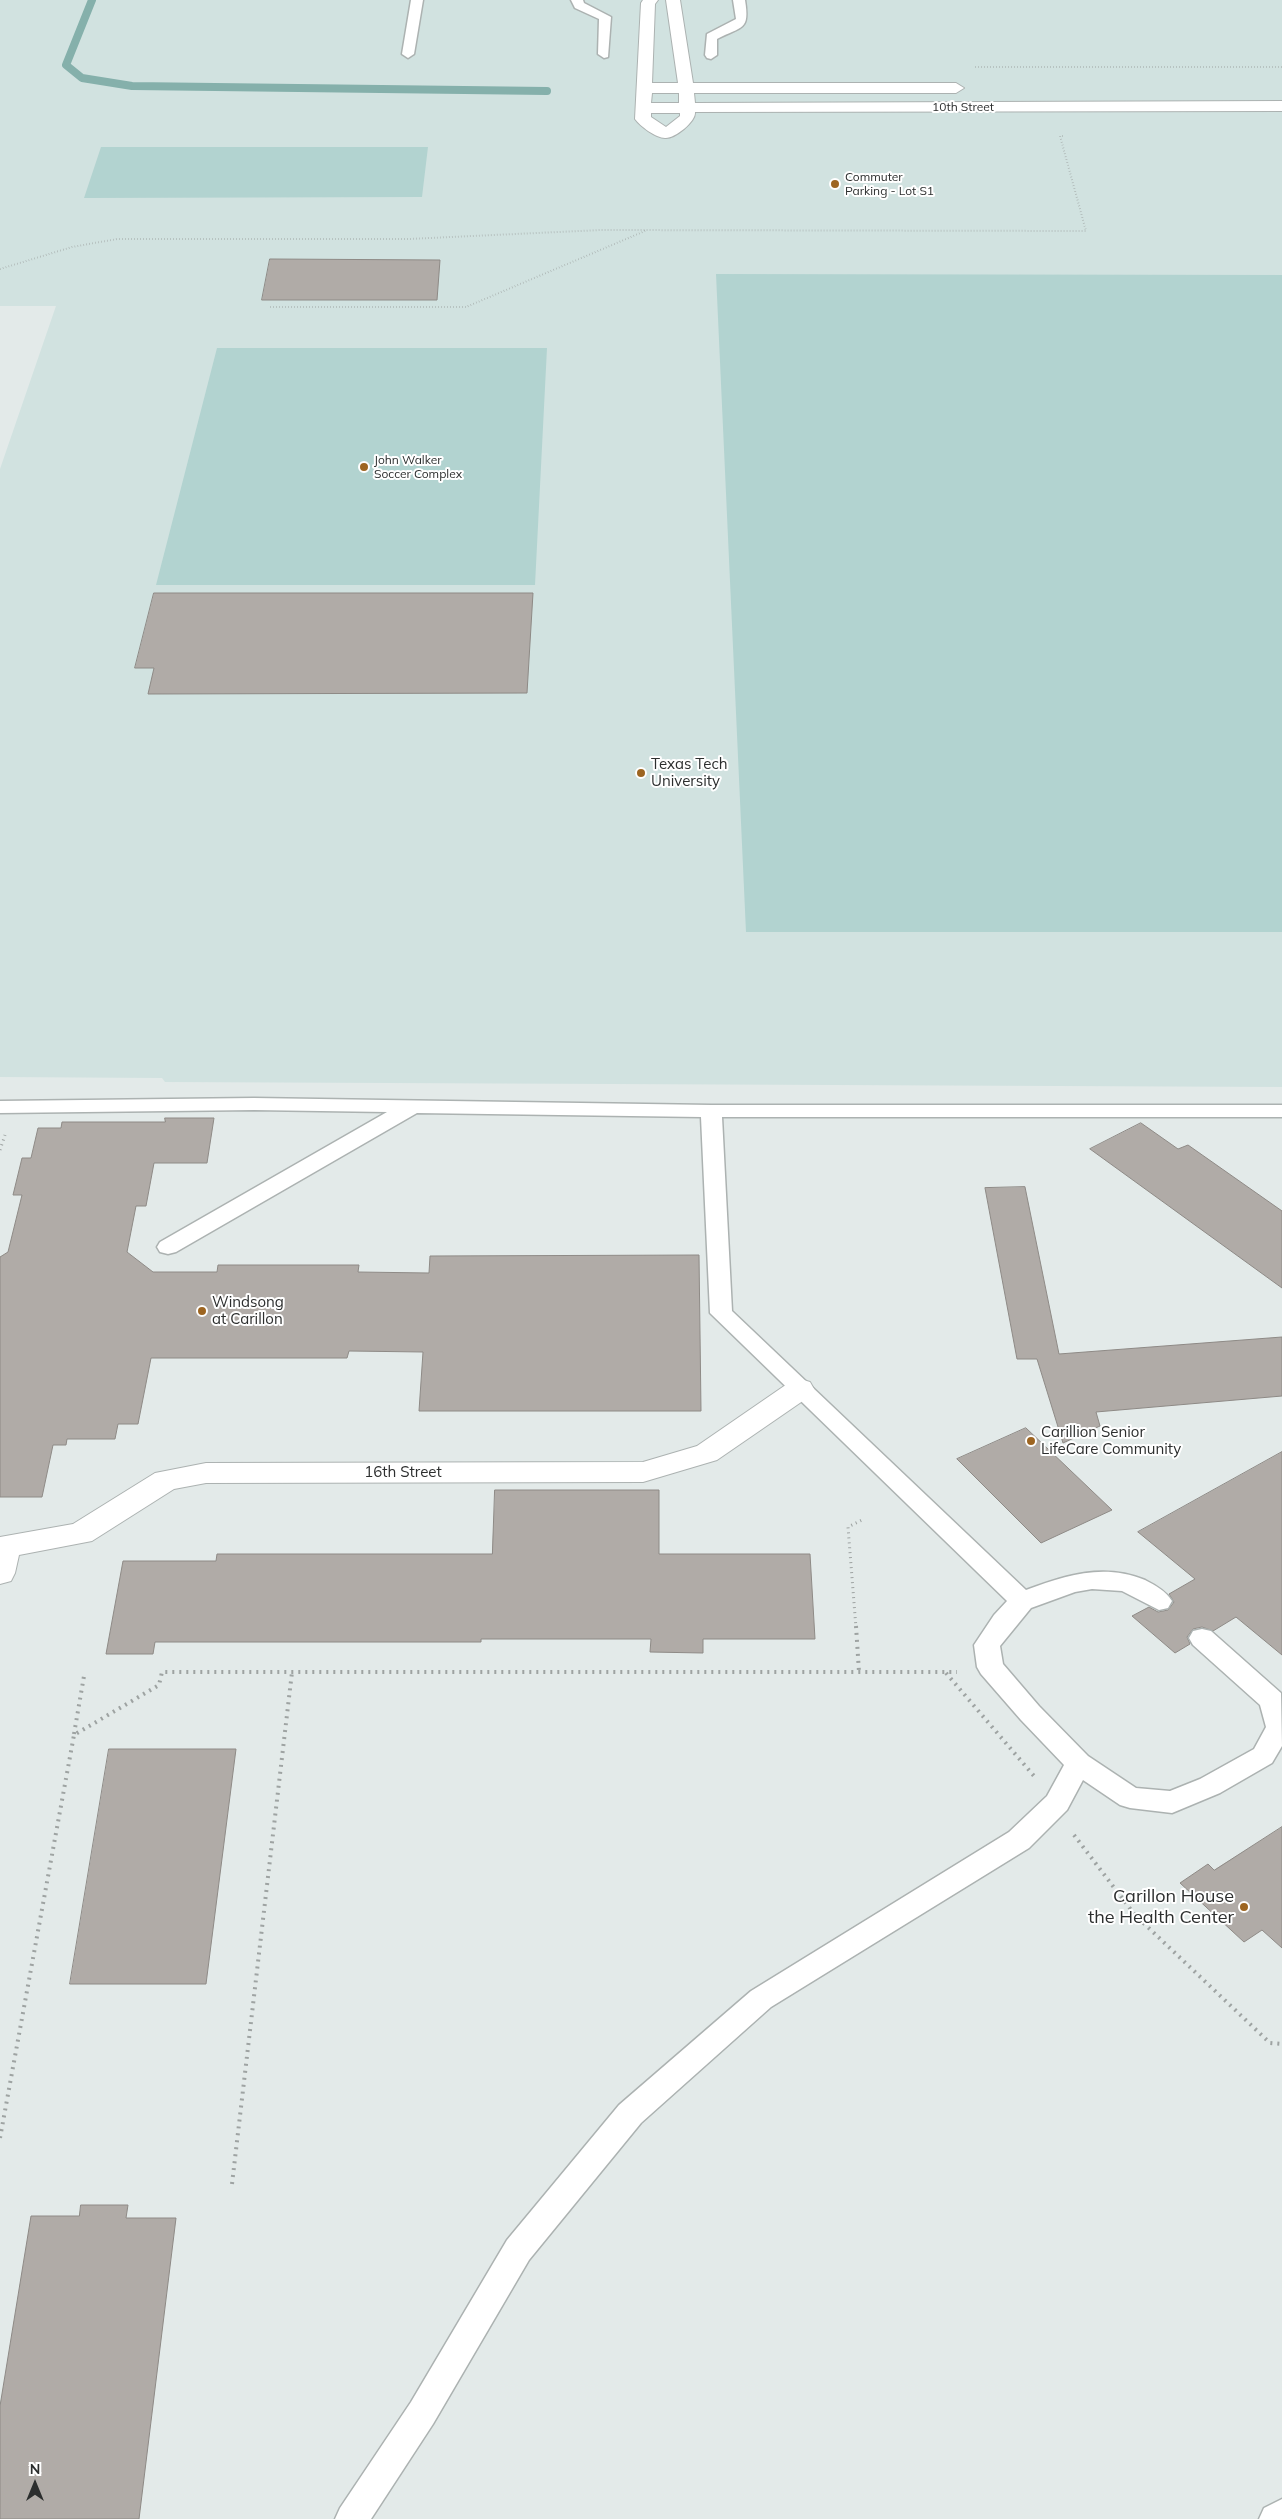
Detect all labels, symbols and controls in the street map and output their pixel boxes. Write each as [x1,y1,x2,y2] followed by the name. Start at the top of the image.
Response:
[932,100,994,114] street label: 10th Street
[845,170,934,198] place label: Commuter Parking - Lot S1
[829,178,841,190] marker: Commuter Parking - Lot S1
[374,453,462,481] place label: John Walker Soccer Complex
[358,461,370,473] marker: John Walker Soccer Complex
[651,755,728,790] place label: Texas Tech University
[635,767,647,779] marker: Texas Tech University
[212,1293,284,1328] place label: Windsong at Carillon
[196,1305,208,1317] marker: Windsong at Carillon
[1041,1423,1181,1458] place label: Carillion Senior LifeCare Community
[1025,1435,1037,1447] marker: Carillion Senior LifeCare Community
[364,1463,442,1481] street label: 16th Street
[1088,1886,1234,1928] place label: Carillon House the Health Center
[1238,1901,1250,1913] marker: Carillon House the Health Center
[10,2459,60,2509] north arrow
[30,2460,40,2478] text: N

